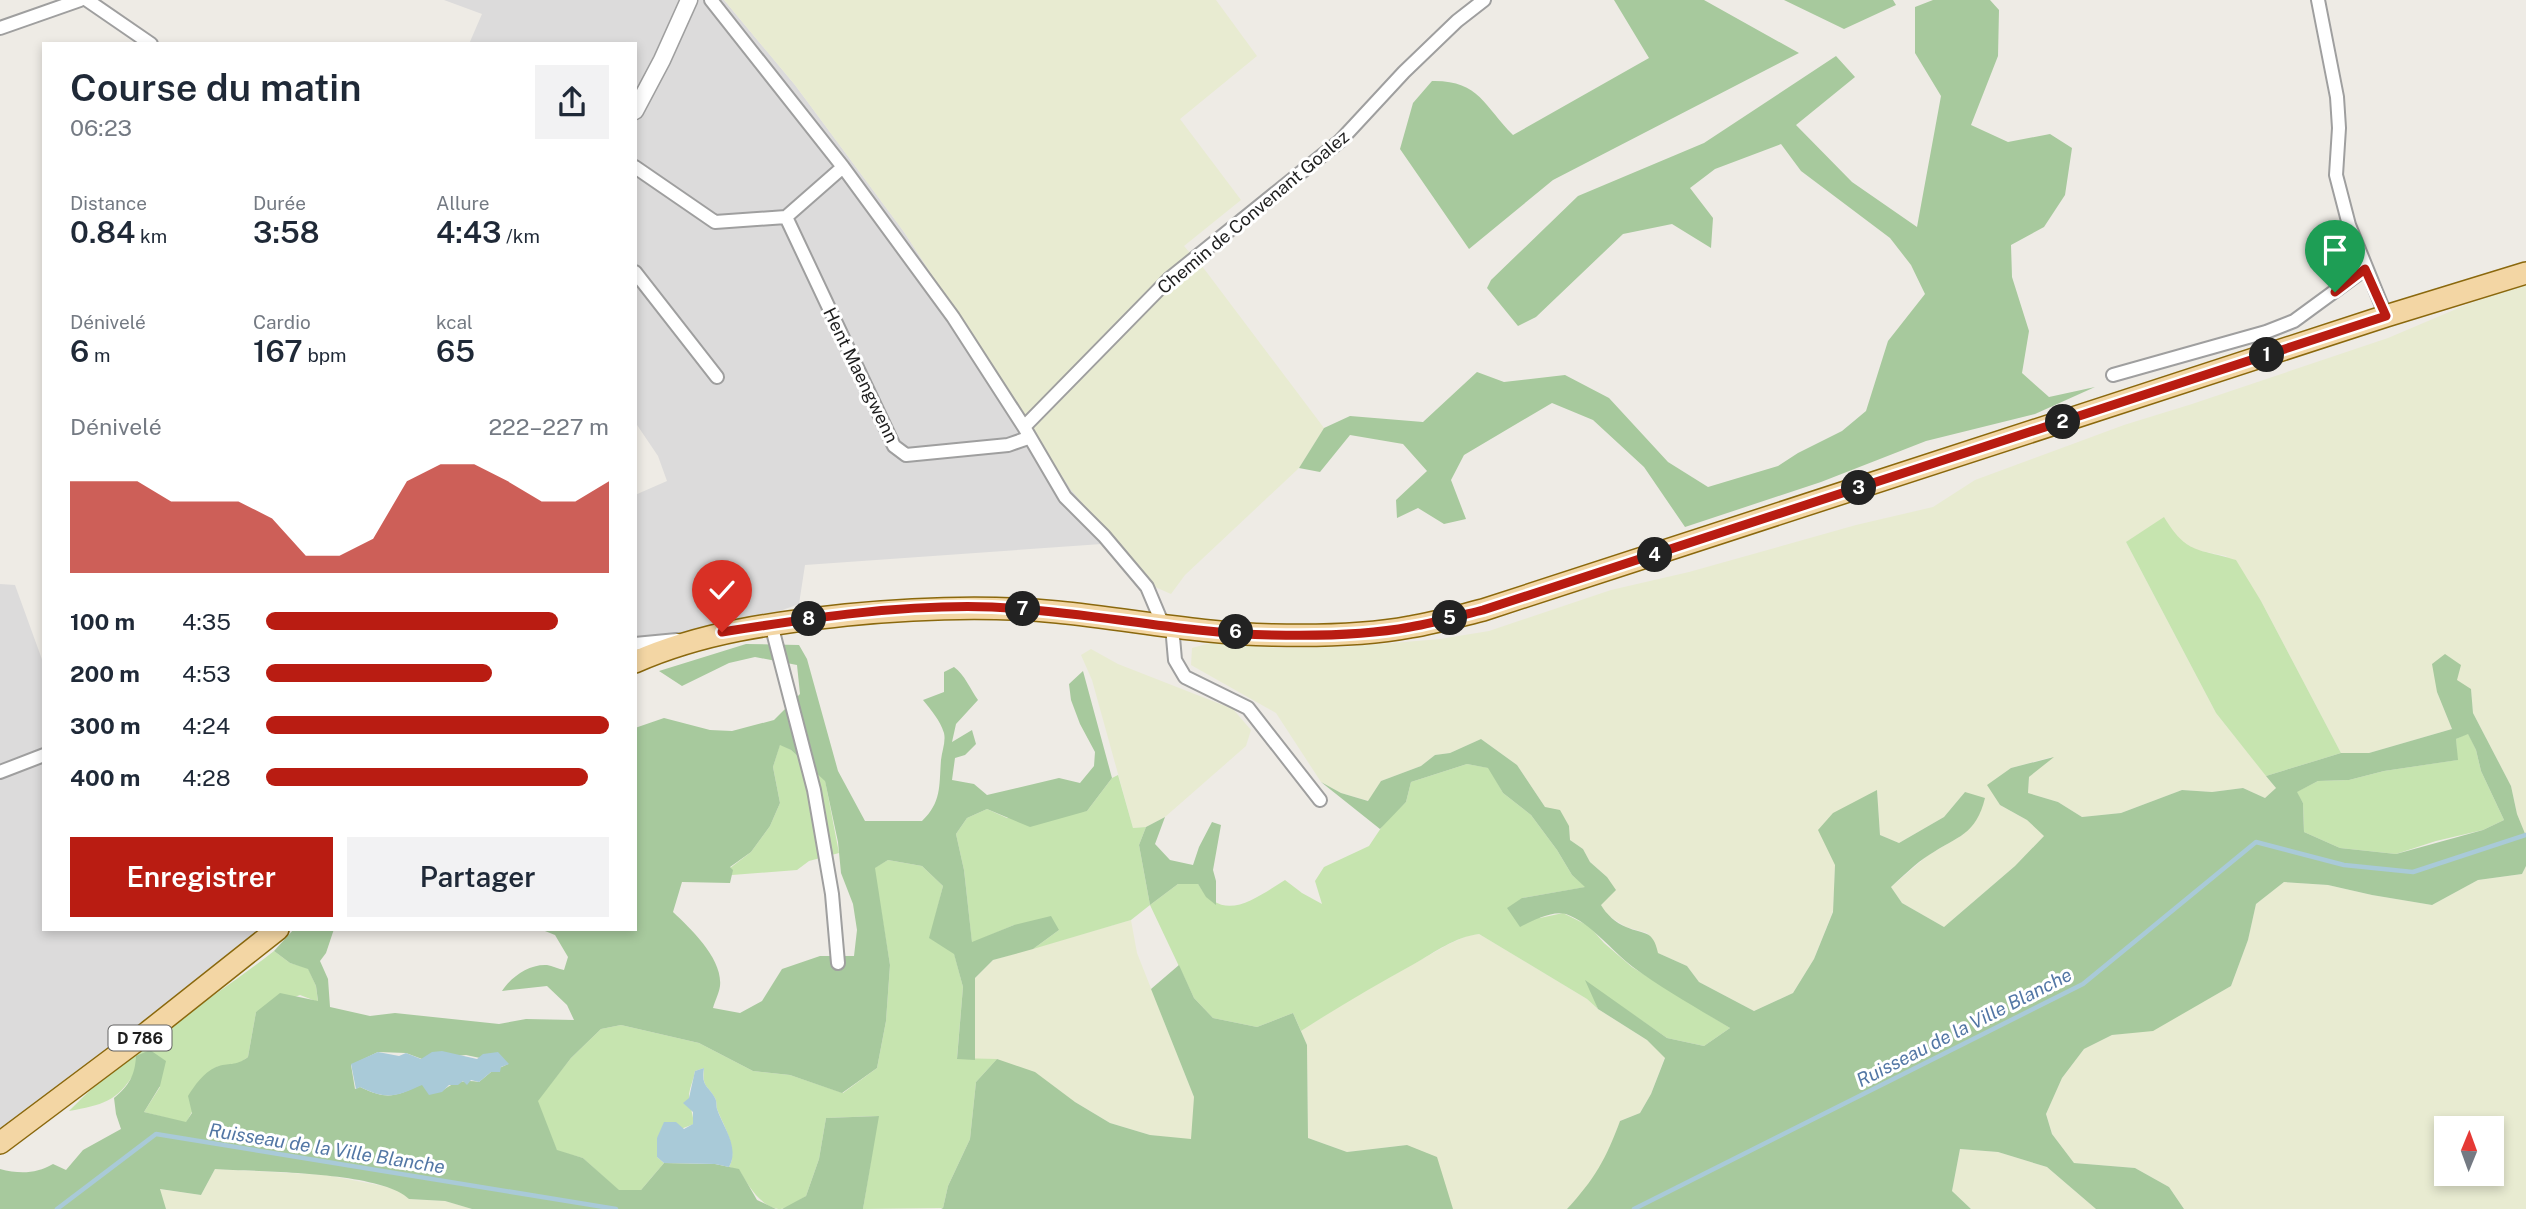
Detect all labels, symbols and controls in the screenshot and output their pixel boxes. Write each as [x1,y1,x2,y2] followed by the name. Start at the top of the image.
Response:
[70,65,362,110] text: Course du matin
[535,65,609,139] button: share
[70,114,132,141] text: 06:23
[1153,126,1353,298] street label: Chemin de Convenant Goalez
[70,192,147,214] text: Distance
[253,192,306,214] text: Durée
[436,192,490,214] text: Allure
[70,214,135,250] text: 0.84
[253,214,320,250] text: 3:58
[436,214,501,250] text: 4:43
[2305,220,2365,292] pin
[135,225,167,247] text: km
[501,225,540,247] text: /km
[2316,231,2354,269] icon: arrive
[819,304,903,446] street label: Hent Maengwenn
[70,311,146,333] text: Dénivelé
[253,311,311,333] text: Cardio
[436,311,473,333] text: kcal
[70,333,89,369] text: 6
[253,333,303,369] text: 167
[436,333,475,369] text: 65
[2250,338,2284,372] pin: 1
[2262,343,2271,365] text: 1
[89,344,110,366] text: m
[303,344,346,366] text: bpm
[2046,404,2080,440] pin: 2
[2056,410,2069,432] text: 2
[70,413,162,440] text: Dénivelé
[488,413,609,440] text: 222–227 m
[1842,470,1876,505] pin: 3
[1852,476,1865,498] text: 3
[1638,538,1672,572] pin: 4
[1648,543,1661,565] text: 4
[692,560,752,632] pin
[703,571,741,609] icon: check
[1006,592,1040,626] pin: 7
[1017,597,1028,619] text: 7
[1432,600,1468,636] pin: 5
[792,602,826,636] pin: 8
[1443,606,1456,628] text: 5
[802,607,815,629] text: 8
[70,608,135,635] text: 100 m
[182,608,231,635] text: 4:35
[1218,614,1254,650] pin: 6
[1229,620,1242,642] text: 6
[70,660,140,687] text: 200 m
[182,660,231,687] text: 4:53
[70,712,141,739] text: 300 m
[182,712,230,739] text: 4:24
[70,764,140,791] text: 400 m
[182,764,231,791] text: 4:28
[70,837,333,917] button: Enregistrer
[347,837,609,917] button: Partager
[1853,963,2075,1091] water label: Ruisseau de la Ville Blanche
[108,1026,172,1050] road number: D 786
[2434,1116,2504,1186] north arrow
[2434,1116,2504,1186] map controls
[207,1118,447,1178] water label: Ruisseau de la Ville Blanche

